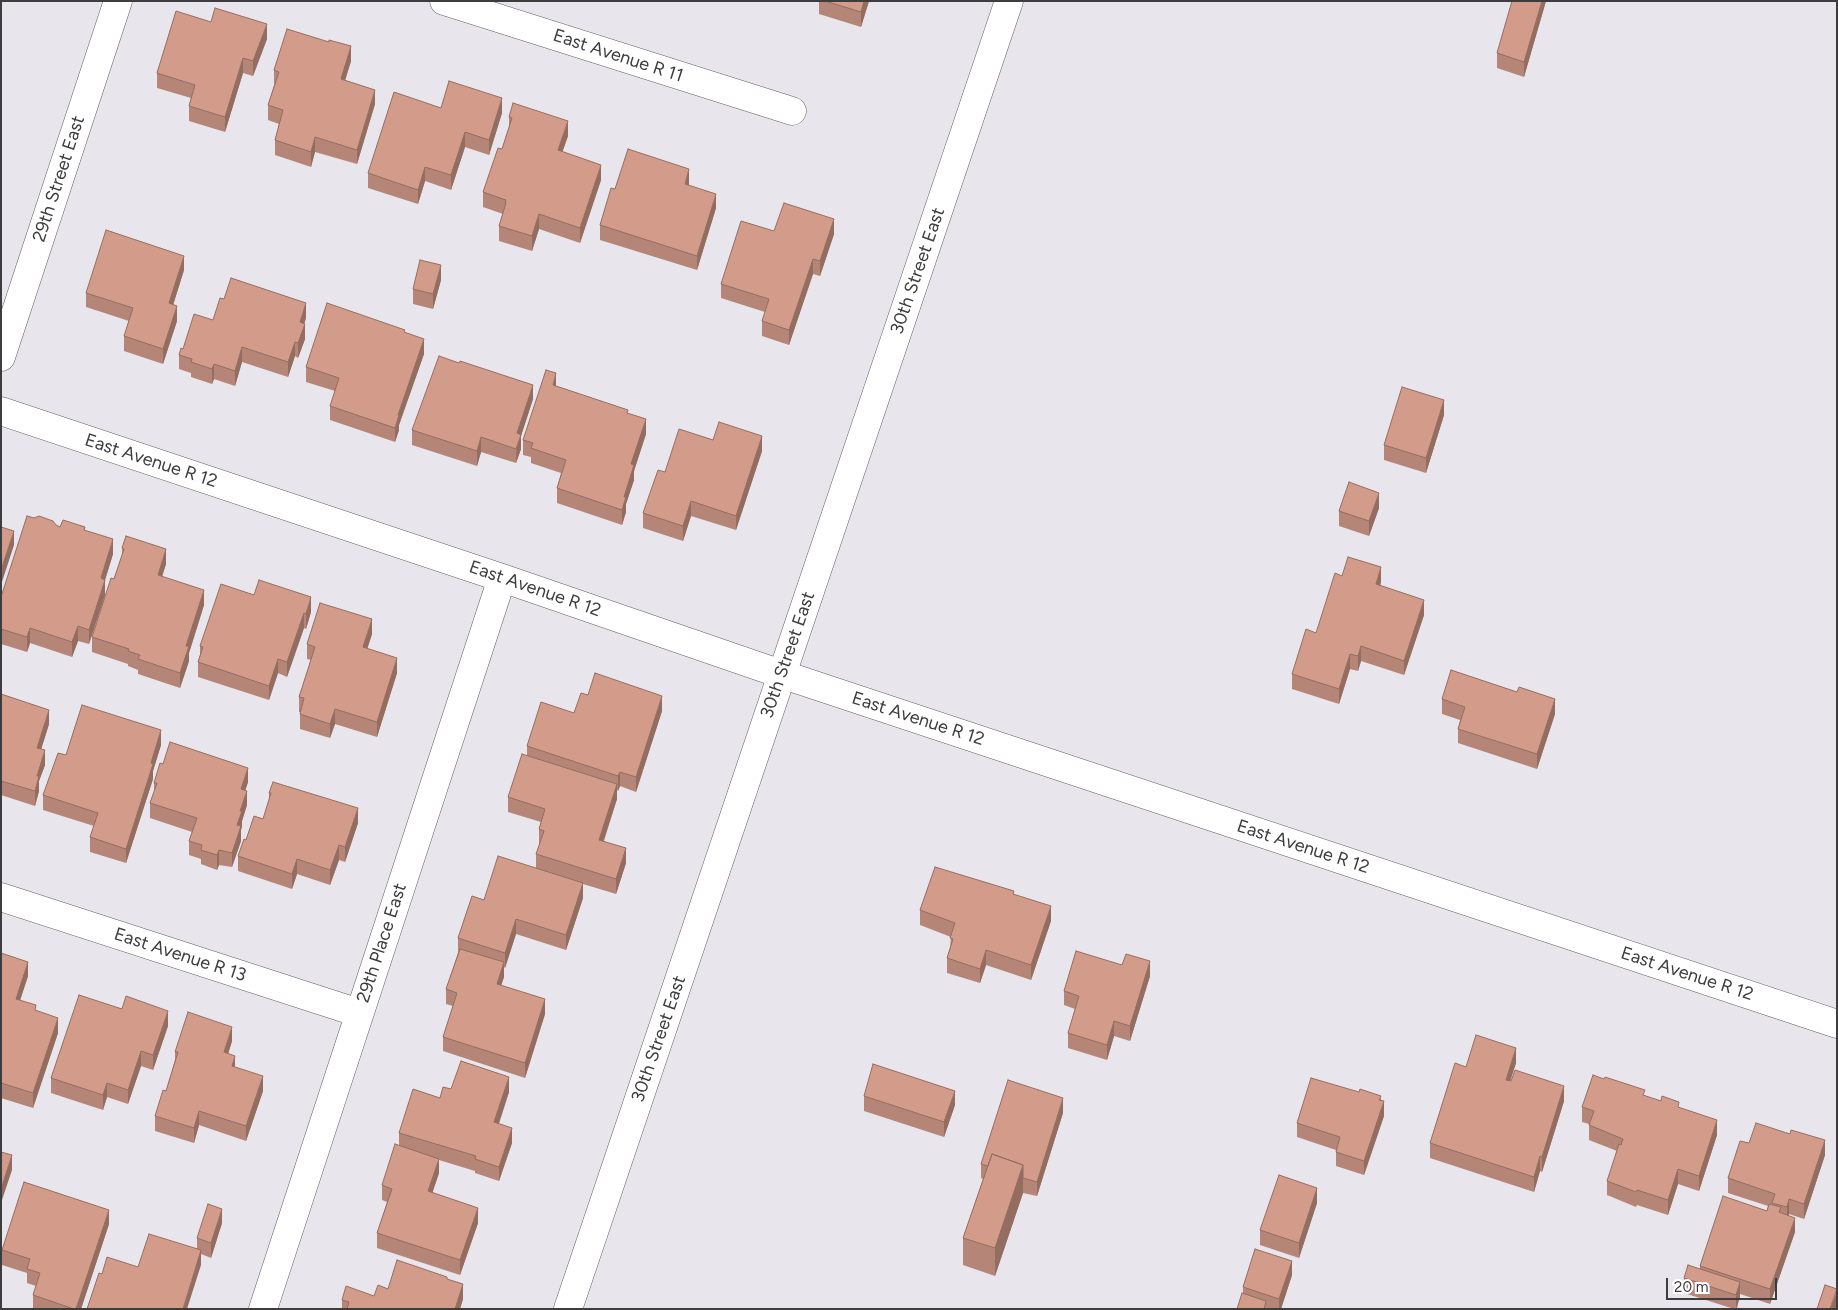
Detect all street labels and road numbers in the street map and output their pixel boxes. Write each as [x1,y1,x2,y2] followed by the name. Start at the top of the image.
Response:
[550,25,686,87] street label: East Avenue R 11
[28,113,90,245] street label: 29th Street East
[886,205,950,337] street label: 30th Street East
[82,429,220,493] street label: East Avenue R 12
[466,556,604,622] street label: East Avenue R 12
[756,589,820,721] street label: 30th Street East
[849,687,987,751] street label: East Avenue R 12
[1234,815,1372,879] street label: East Avenue R 12
[353,881,411,1005] street label: 29th Place East
[111,923,249,987] street label: East Avenue R 13
[1618,942,1756,1006] street label: East Avenue R 12
[627,973,691,1105] street label: 30th Street East

